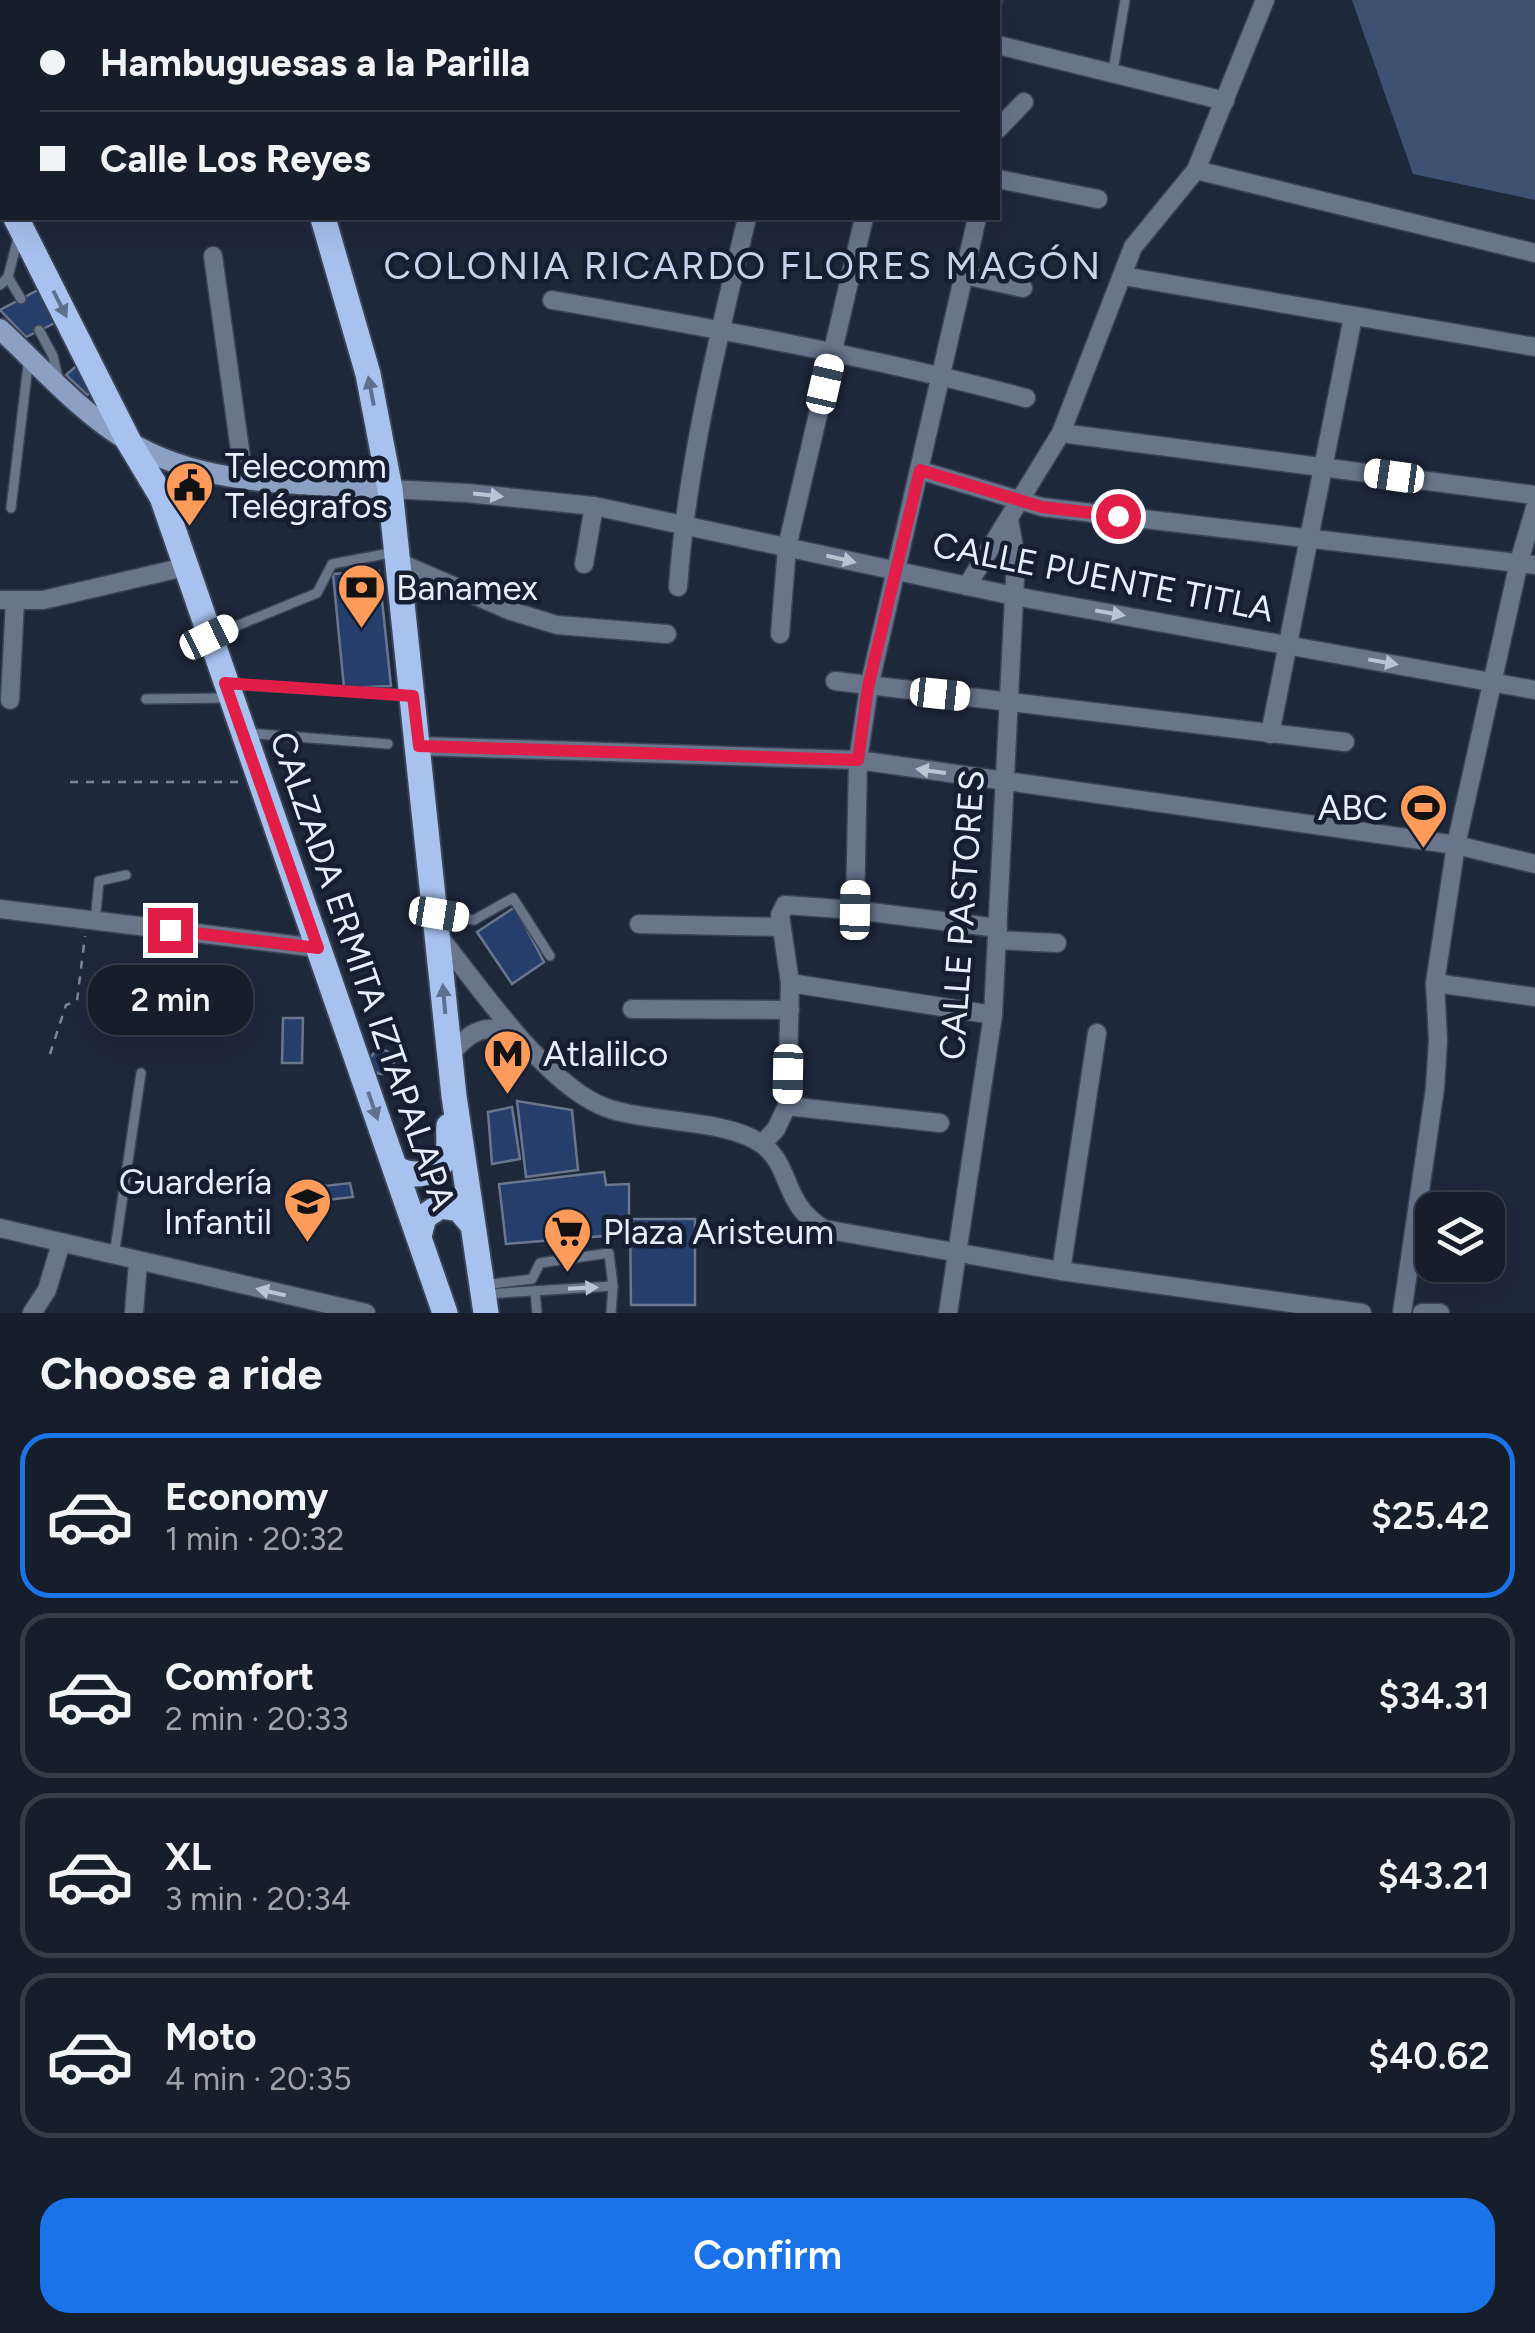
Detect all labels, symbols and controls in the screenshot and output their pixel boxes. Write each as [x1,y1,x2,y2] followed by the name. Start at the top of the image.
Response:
[100,40,530,86] text: Hambuguesas a la Parilla
[100,136,371,182] text: Calle Los Reyes
[383,243,1103,289] district label: COLONIA RICARDO FLORES MAGÓN
[52,290,69,319] one-way arrow
[804,351,846,417] car
[363,375,379,406] one-way arrow
[225,445,388,527] place label: Telecomm Telégrafos
[1362,457,1426,495] car
[164,460,216,528] public building icon: Telecomm Telégrafos
[472,487,504,503] one-way arrow
[1096,494,1141,539] route start
[929,523,1277,631] street label: CALLE PUENTE TITLA
[826,552,857,567] one-way arrow
[335,562,387,630] bank icon: Banamex
[396,567,538,609] place label: Banamex
[1095,606,1126,621] one-way arrow
[175,610,243,664] car
[1368,655,1399,670] one-way arrow
[909,676,971,712] car
[261,726,465,1216] street label: CALZADA ERMITA IZTAPALAPA
[915,762,946,778] one-way arrow
[931,769,993,1061] street label: CALLE PASTORES
[1397,782,1449,850] sports icon: ABC
[1318,787,1388,829] place label: ABC
[839,880,871,940] car
[407,894,471,934] car
[148,908,193,953] route end
[88,965,252,1035] callout: 2 min
[131,981,210,1019] text: 2 min
[436,983,452,1015] one-way arrow
[482,1028,534,1096] metro station icon: Atlalilco
[543,1033,668,1075] place label: Atlalilco
[772,1044,804,1104] car
[366,1092,381,1122] one-way arrow
[119,1161,272,1243] place label: Guardería Infantil
[281,1176,333,1244] school or university icon: Guardería Infantil
[1415,1192,1505,1282] map controls
[1415,1192,1505,1282] button: layers
[542,1206,594,1274] supermarket icon: Plaza Aristeum
[603,1211,834,1253] place label: Plaza Aristeum
[568,1280,600,1296] one-way arrow
[255,1284,286,1299] one-way arrow
[40,1346,322,1400] text: Choose a ride
[45,1471,135,1561] icon: car
[165,1474,328,1520] text: Economy
[1371,1493,1490,1539] text: $25.42
[165,1520,344,1558] text: 1 min · 20:32
[45,1651,135,1741] icon: car
[165,1654,314,1700] text: Comfort
[1378,1673,1490,1719] text: $34.31
[165,1700,349,1738] text: 2 min · 20:33
[45,1831,135,1921] icon: car
[165,1834,211,1880] text: XL
[1378,1853,1490,1899] text: $43.21
[165,1880,351,1918] text: 3 min · 20:34
[45,2011,135,2101] icon: car
[165,2014,257,2060] text: Moto
[1368,2033,1490,2079] text: $40.62
[165,2060,352,2098] text: 4 min · 20:35
[40,2198,1495,2313] button: Confirm

